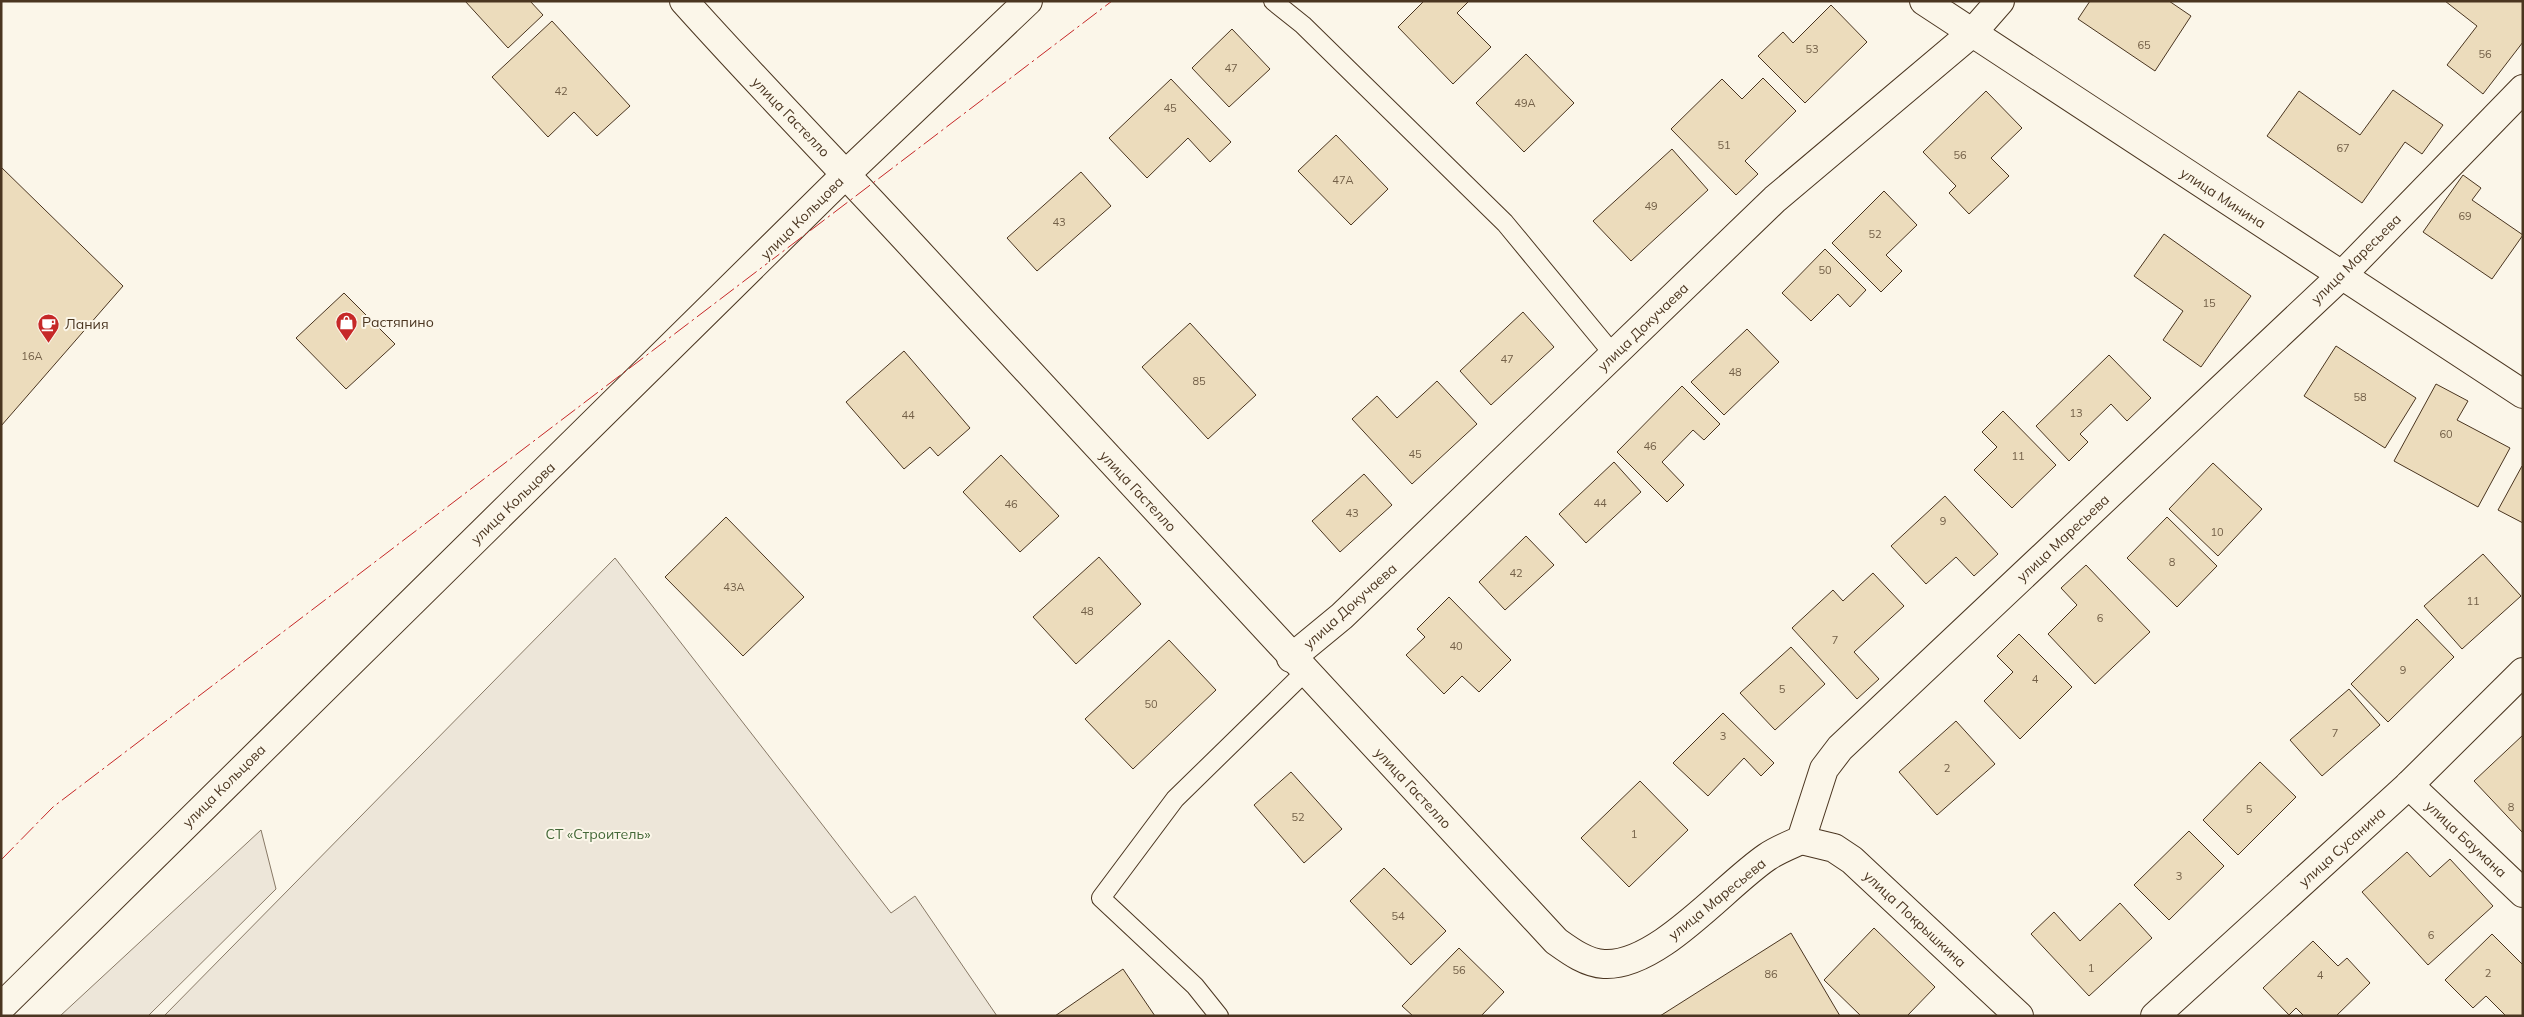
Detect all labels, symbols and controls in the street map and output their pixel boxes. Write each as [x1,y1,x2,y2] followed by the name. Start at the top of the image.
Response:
[2137,38,2151,52] house number: 65
[1805,42,1819,56] house number: 53
[2478,47,2492,61] house number: 56
[1224,61,1238,75] house number: 47
[748,73,834,161] street label: улица Гастелло
[554,84,568,98] house number: 42
[1514,96,1536,110] house number: 49А
[1163,101,1177,115] house number: 45
[1717,138,1731,152] house number: 51
[2336,141,2350,155] house number: 67
[1953,148,1967,162] house number: 56
[2177,164,2269,232] street label: улица Минина
[757,173,847,263] street label: улица Кольцова
[1332,173,1354,187] house number: 47А
[1644,199,1658,213] house number: 49
[2458,209,2472,223] house number: 69
[2307,210,2405,308] street label: улица Маресьева
[1052,215,1066,229] house number: 43
[1868,227,1882,241] house number: 52
[1818,263,1832,277] house number: 50
[1594,279,1692,375] street label: улица Докучаева
[2202,296,2216,310] house number: 15
[334,310,358,341] shop icon: Растяпино
[37,312,61,343] cafe icon: Лания
[362,313,434,331] place label: Растяпино
[65,315,109,333] place label: Лания
[21,349,43,363] house number: 16А
[1500,352,1514,366] house number: 47
[1728,365,1742,379] house number: 48
[1192,374,1206,388] house number: 85
[2353,390,2367,404] house number: 58
[2069,406,2083,420] house number: 13
[901,408,915,422] house number: 44
[2439,427,2453,441] house number: 60
[1643,439,1657,453] house number: 46
[1096,447,1180,535] street label: улица Гастелло
[1408,447,1422,461] house number: 45
[2011,449,2025,463] house number: 11
[467,458,559,548] street label: улица Кольцова
[2013,490,2113,586] street label: улица Маресьева
[1593,496,1607,510] house number: 44
[1004,497,1018,511] house number: 46
[1345,506,1359,520] house number: 43
[1940,514,1946,528] house number: 9
[2210,525,2224,539] house number: 10
[2169,555,2176,569] house number: 8
[1300,559,1400,653] street label: улица Докучаева
[1509,566,1523,580] house number: 42
[723,580,745,594] house number: 43А
[2466,594,2480,608] house number: 11
[1080,604,1094,618] house number: 48
[2097,611,2104,625] house number: 6
[1832,633,1838,647] house number: 7
[1449,639,1463,653] house number: 40
[2400,663,2406,677] house number: 9
[2032,672,2039,686] house number: 4
[1779,682,1786,696] house number: 5
[1144,697,1158,711] house number: 50
[2332,726,2338,740] house number: 7
[1720,729,1726,743] house number: 3
[179,741,269,831] street label: улица Кольцова
[1371,744,1455,832] street label: улица Гастелло
[1944,761,1951,775] house number: 2
[2421,797,2511,881] street label: улица Баумана
[2508,800,2515,814] house number: 8
[2246,802,2253,816] house number: 5
[2295,803,2389,891] street label: улица Сусанина
[1291,810,1305,824] house number: 52
[546,825,650,843] park label: СТ «Строитель»
[1631,827,1637,841] house number: 1
[1665,854,1769,944] street label: улица Маресьева
[1860,867,1970,971] street label: улица Покрышкина
[2176,869,2182,883] house number: 3
[1391,909,1405,923] house number: 54
[2428,928,2435,942] house number: 6
[2088,961,2094,975] house number: 1
[1452,963,1466,977] house number: 56
[2485,966,2492,980] house number: 2
[1764,967,1778,981] house number: 86
[2317,968,2324,982] house number: 4

